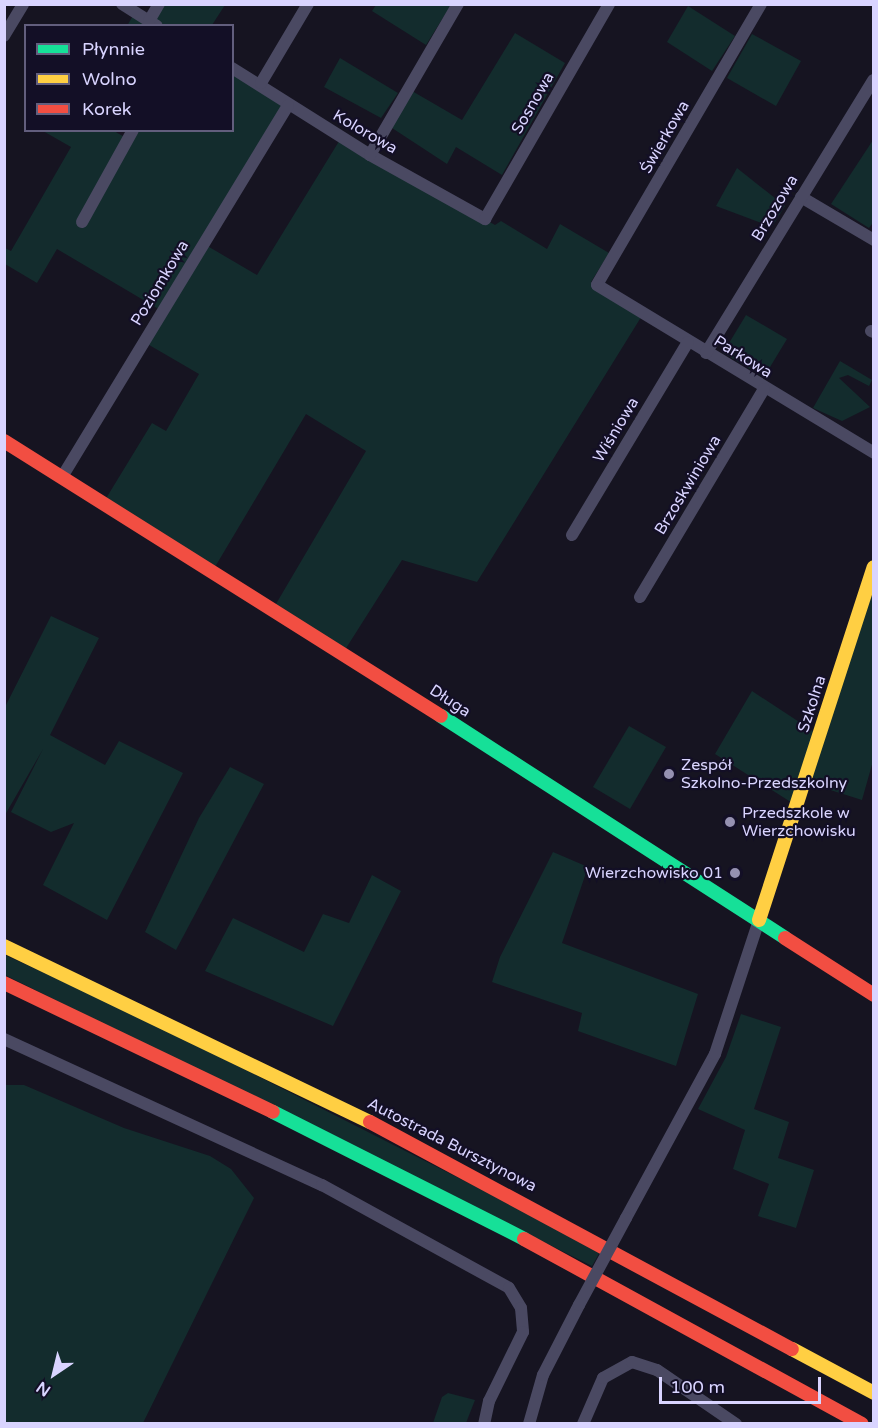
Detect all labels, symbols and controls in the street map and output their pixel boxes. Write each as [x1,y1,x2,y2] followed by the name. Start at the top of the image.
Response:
[24,24,234,132] legend
[82,38,145,60] text: Płynnie
[82,68,137,90] text: Wolno
[508,69,558,137] street label: Sosnowa
[636,97,694,177] street label: Świerkowa
[82,98,132,120] text: Korek
[329,106,401,158] street label: Kolorowa
[748,171,802,245] street label: Brzozowa
[127,237,193,329] street label: Poziomkowa
[710,332,776,382] street label: Parkowa
[589,394,643,466] street label: Wiśniowa
[651,432,725,538] street label: Brzoskwiniowa
[794,673,830,735] street label: Szkolna
[426,681,474,721] street label: Długa
[681,755,847,793] place label: Zespół Szkolno-Przedszkolny
[662,767,676,781] marker: Zespół Szkolno-Przedszkolny
[742,803,856,841] place label: Przedszkole w Wierzchowisku
[723,815,737,829] marker: Przedszkole w Wierzchowisku
[585,863,723,883] place label: Wierzchowisko 01
[728,866,742,880] marker: Wierzchowisko 01
[364,1094,540,1196] street label: Autostrada Bursztynowa
[24,1344,84,1404] north arrow
[662,1365,824,1403] scale bar
[670,1376,725,1398] text: 100 m
[33,1377,55,1401] text: N

